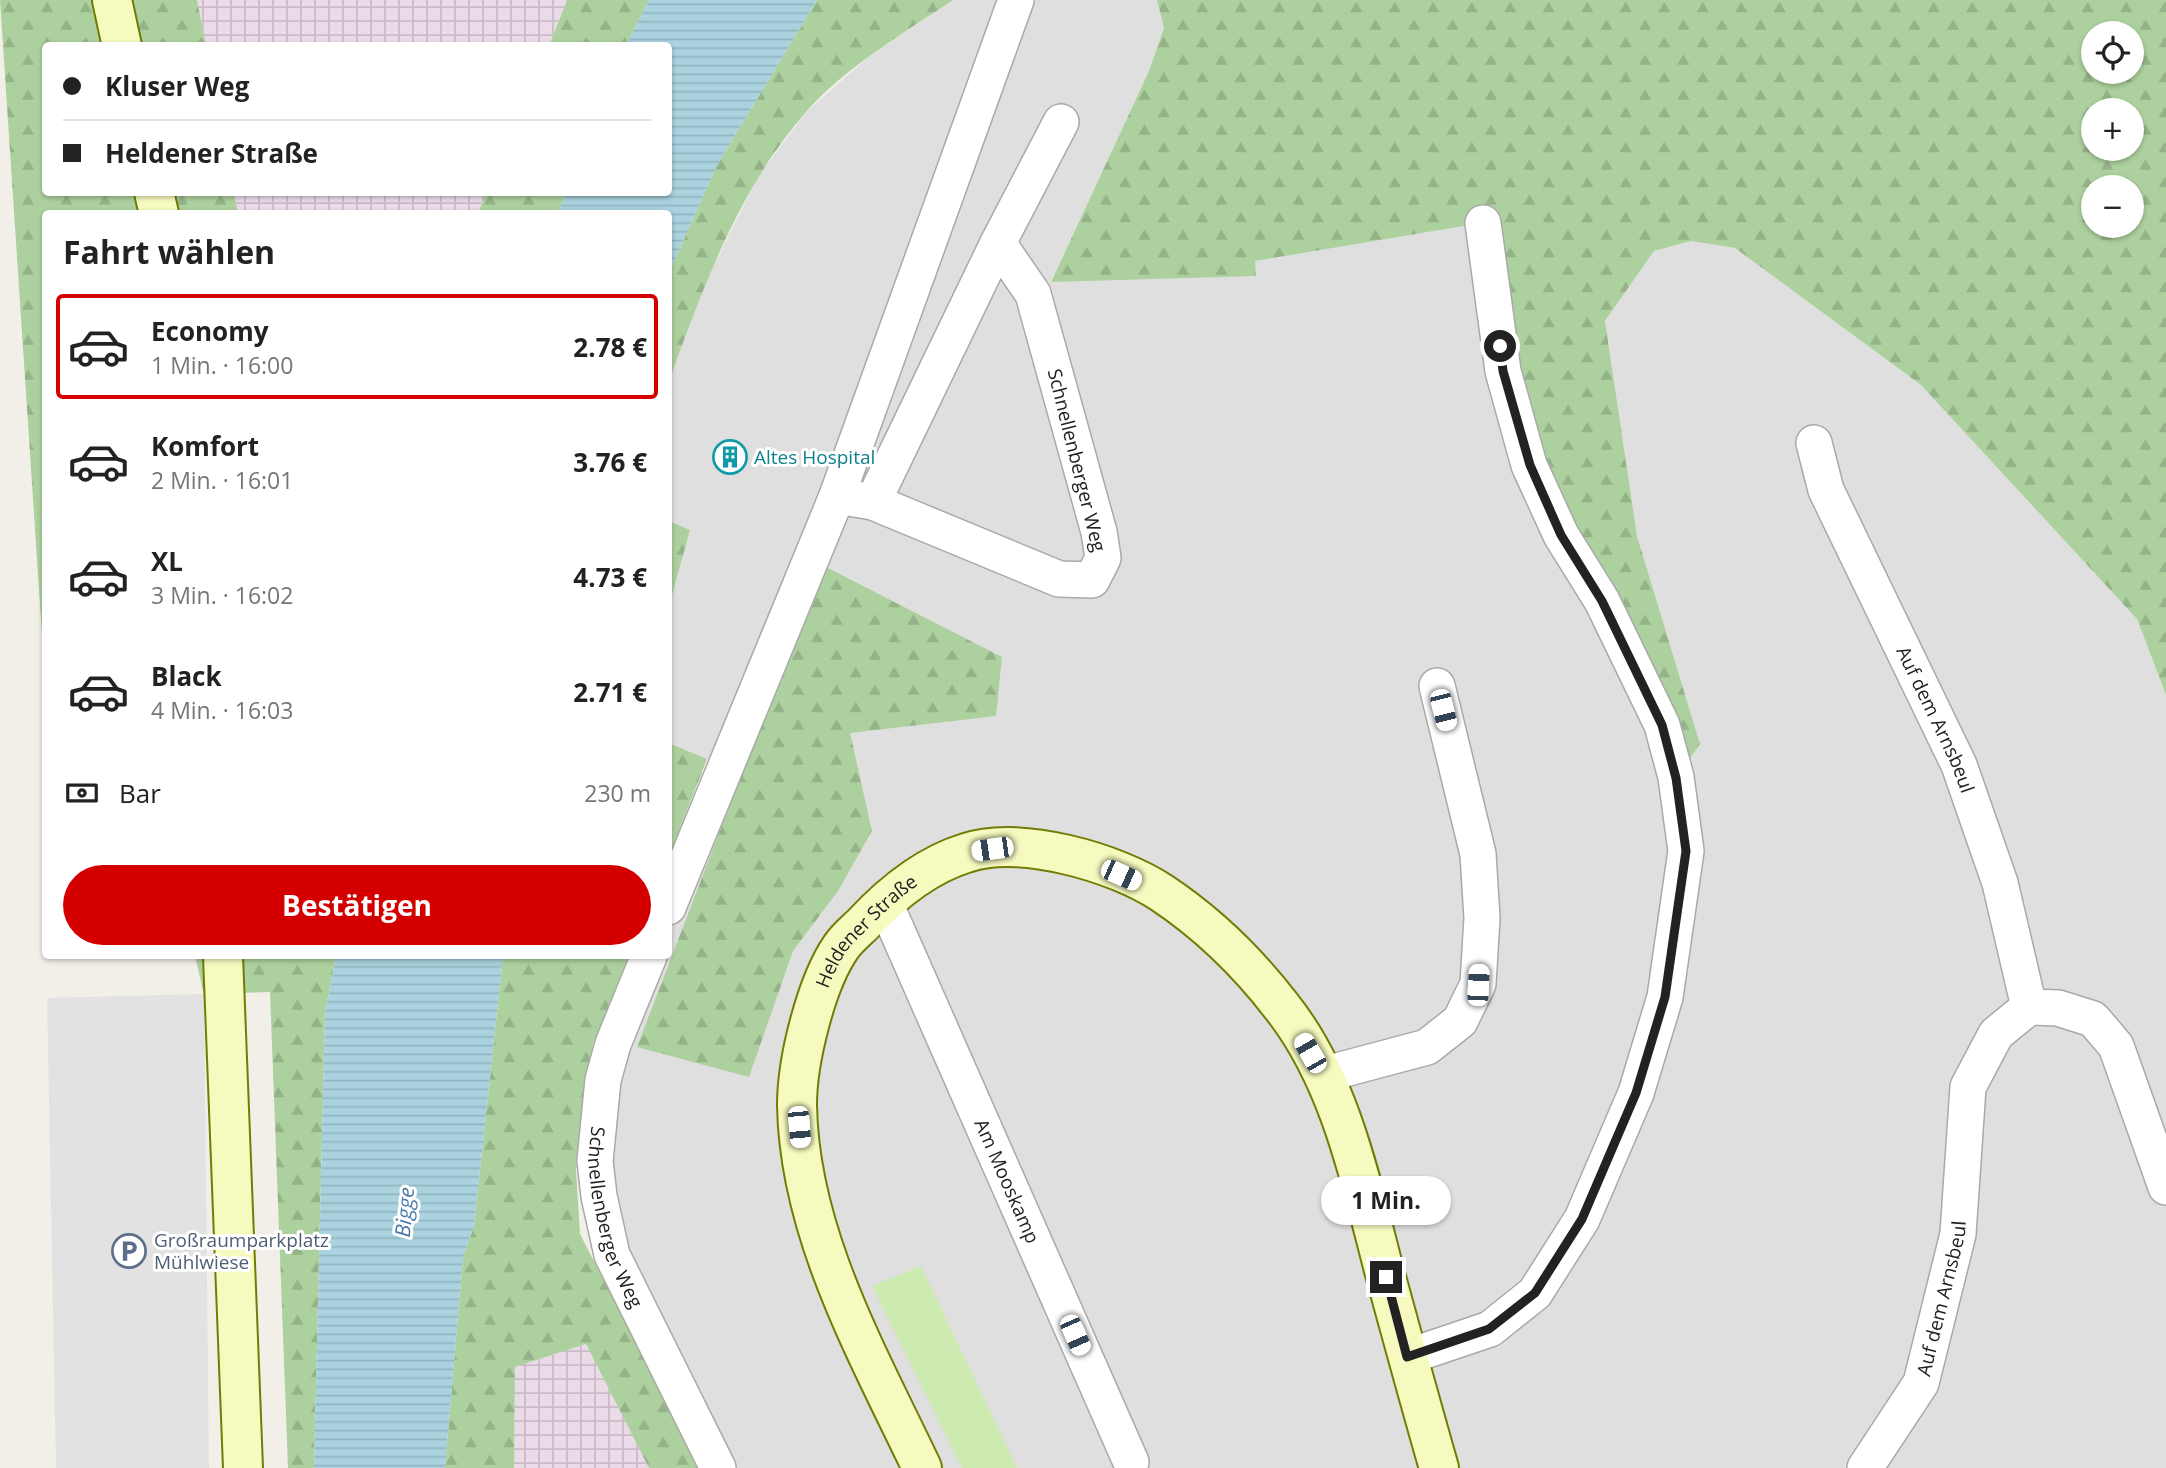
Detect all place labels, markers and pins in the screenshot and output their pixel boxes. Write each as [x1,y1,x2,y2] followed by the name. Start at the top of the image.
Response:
[711,438,749,476] building icon: Altes Hospital
[754,444,875,470] place label: Altes Hospital
[154,1227,329,1275] place label: Großraumparkplatz Mühlwiese
[110,1232,148,1270] parking icon: Großraumparkplatz Mühlwiese

